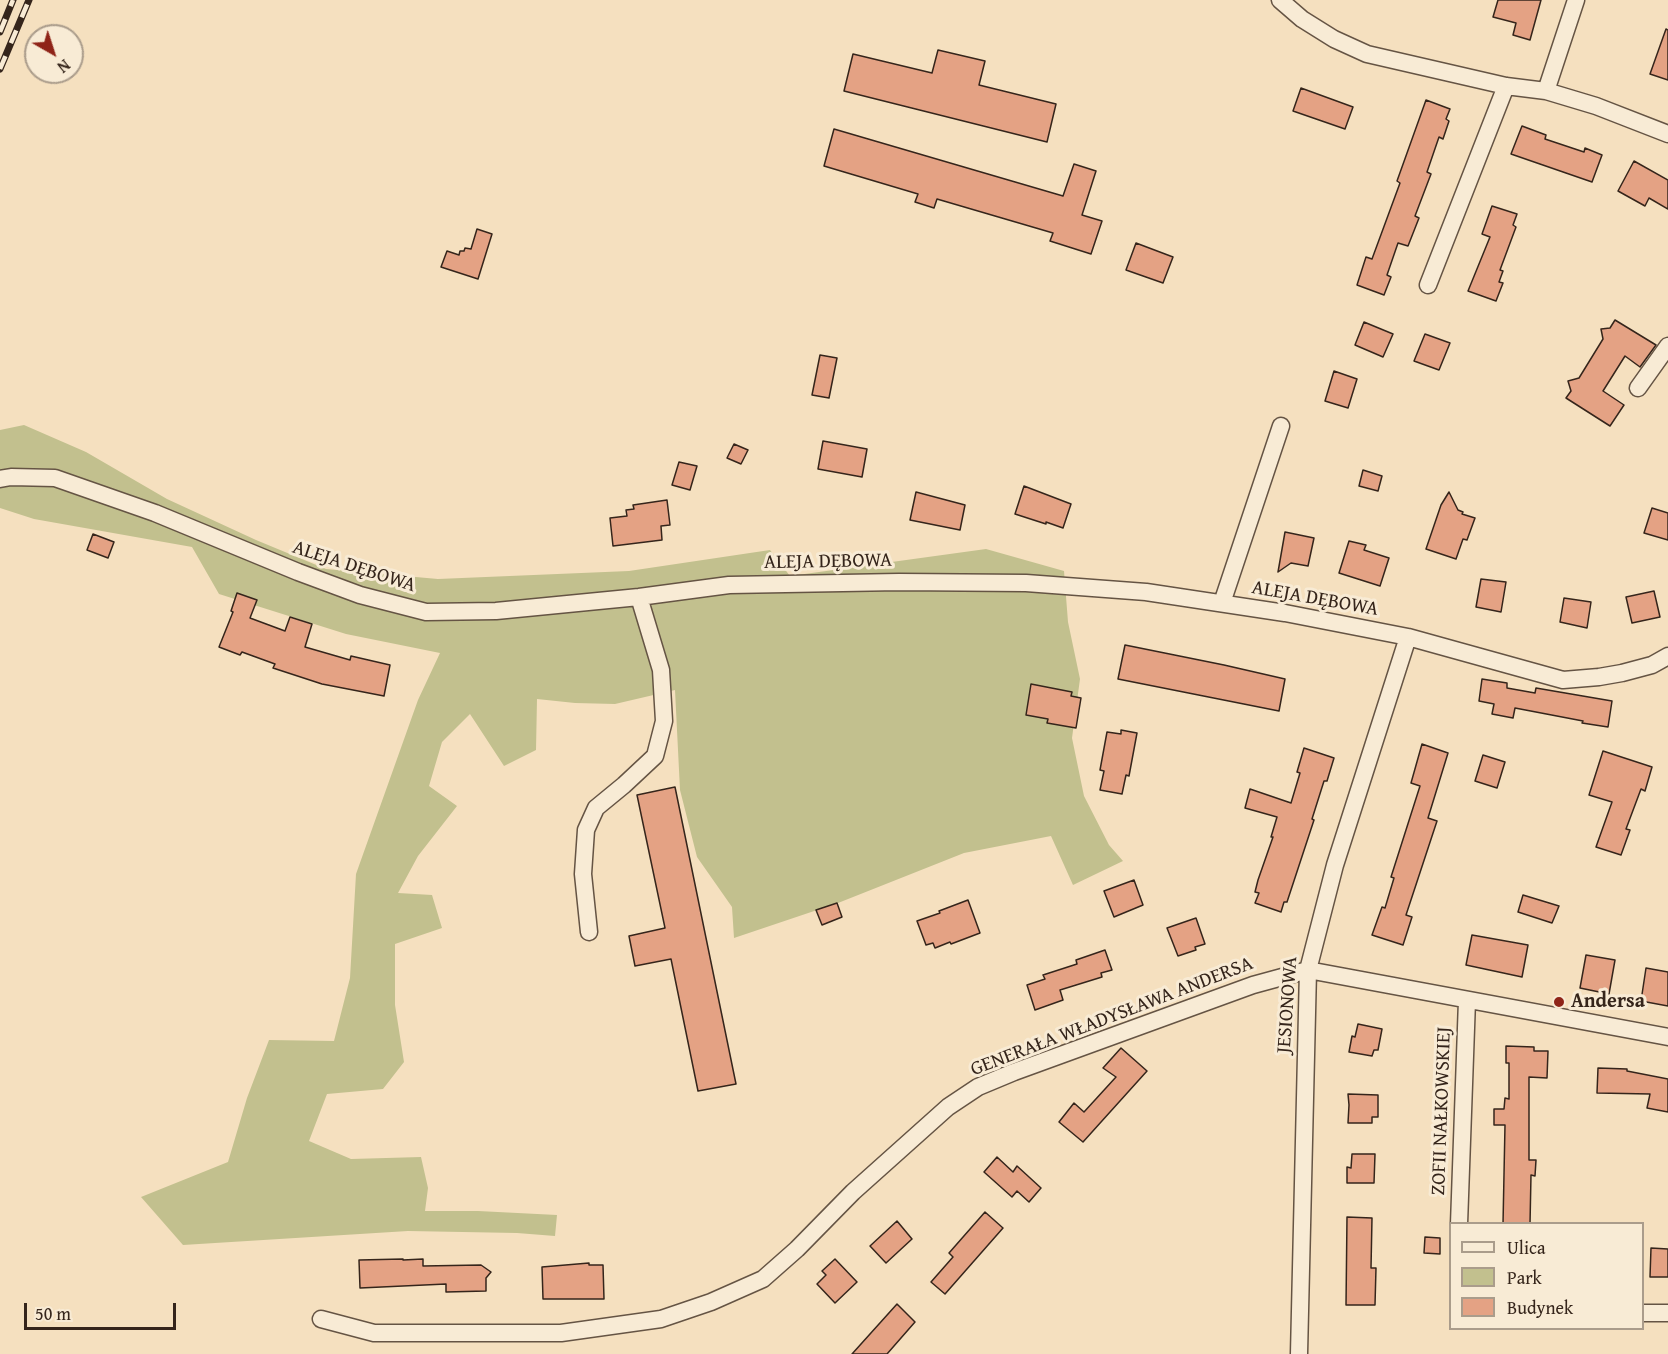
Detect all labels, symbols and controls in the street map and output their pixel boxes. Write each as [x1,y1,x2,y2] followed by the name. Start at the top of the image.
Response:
[24,24,84,84] north arrow
[52,54,76,79] text: N
[289,536,419,598] street label: ALEJA DĘBOWA
[764,549,892,575] street label: ALEJA DĘBOWA
[1250,576,1380,622] street label: ALEJA DĘBOWA
[967,952,1257,1082] street label: GENERAŁA WŁADYSŁAWA ANDERSA
[1273,956,1303,1054] street label: JESIONOWA
[1571,990,1645,1014] place label: Andersa
[1552,995,1566,1009] marker: Andersa
[1427,1026,1457,1196] street label: ZOFII NAŁKOWSKIEJ
[1449,1222,1644,1330] legend
[1507,1234,1545,1261] text: Ulica
[1507,1264,1542,1291] text: Park
[27,1291,178,1329] scale bar
[1507,1294,1573,1321] text: Budynek
[35,1300,71,1327] text: 50 m

